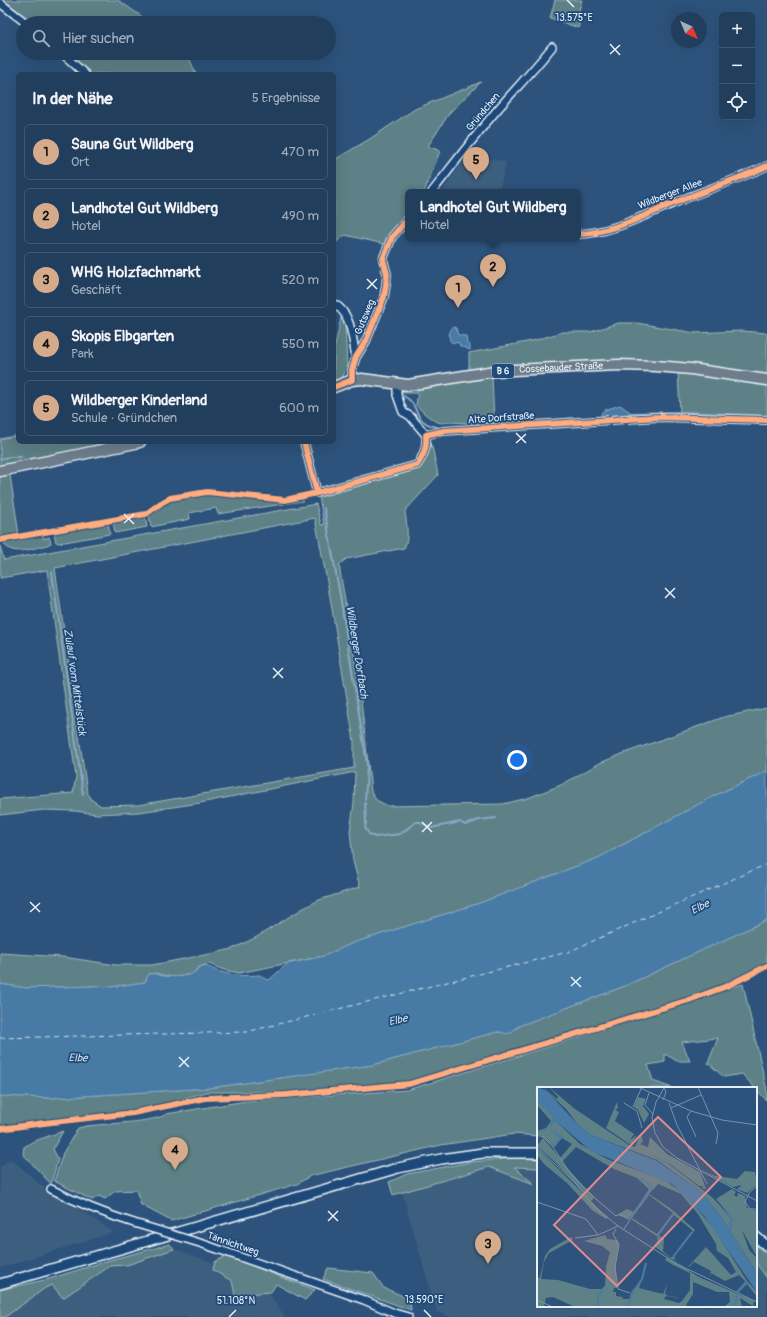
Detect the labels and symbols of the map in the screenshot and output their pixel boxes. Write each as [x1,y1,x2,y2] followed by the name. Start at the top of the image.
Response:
[555,12,593,24] text: 13.575°E
[671,12,707,48] north arrow
[464,90,503,134] street label: Gründchen
[463,147,489,180] pin: 5
[636,176,704,212] street label: Wildberger Allee
[480,254,506,287] pin: 2
[445,275,471,308] pin: 1
[352,298,378,336] street label: Gutsweg
[519,360,603,376] street label: Cossebauder Straße
[492,364,514,378] road number: B 6
[467,410,535,426] street label: Alte Dorfstraße
[343,605,371,700] water label: Wildberger Dorfbach
[61,628,89,738] water label: Zulauf vom Mittelstück
[507,750,527,770] your location
[689,896,713,917] water label: Elbe
[387,1011,410,1028] water label: Elbe
[68,1051,89,1065] water label: Elbe
[537,1087,757,1307] inset map
[162,1137,188,1170] pin: 4
[206,1230,260,1258] street label: Tännichtweg
[475,1231,501,1264] pin: 3
[405,1294,443,1306] text: 13.590°E
[217,1295,255,1307] text: 51.108°N

